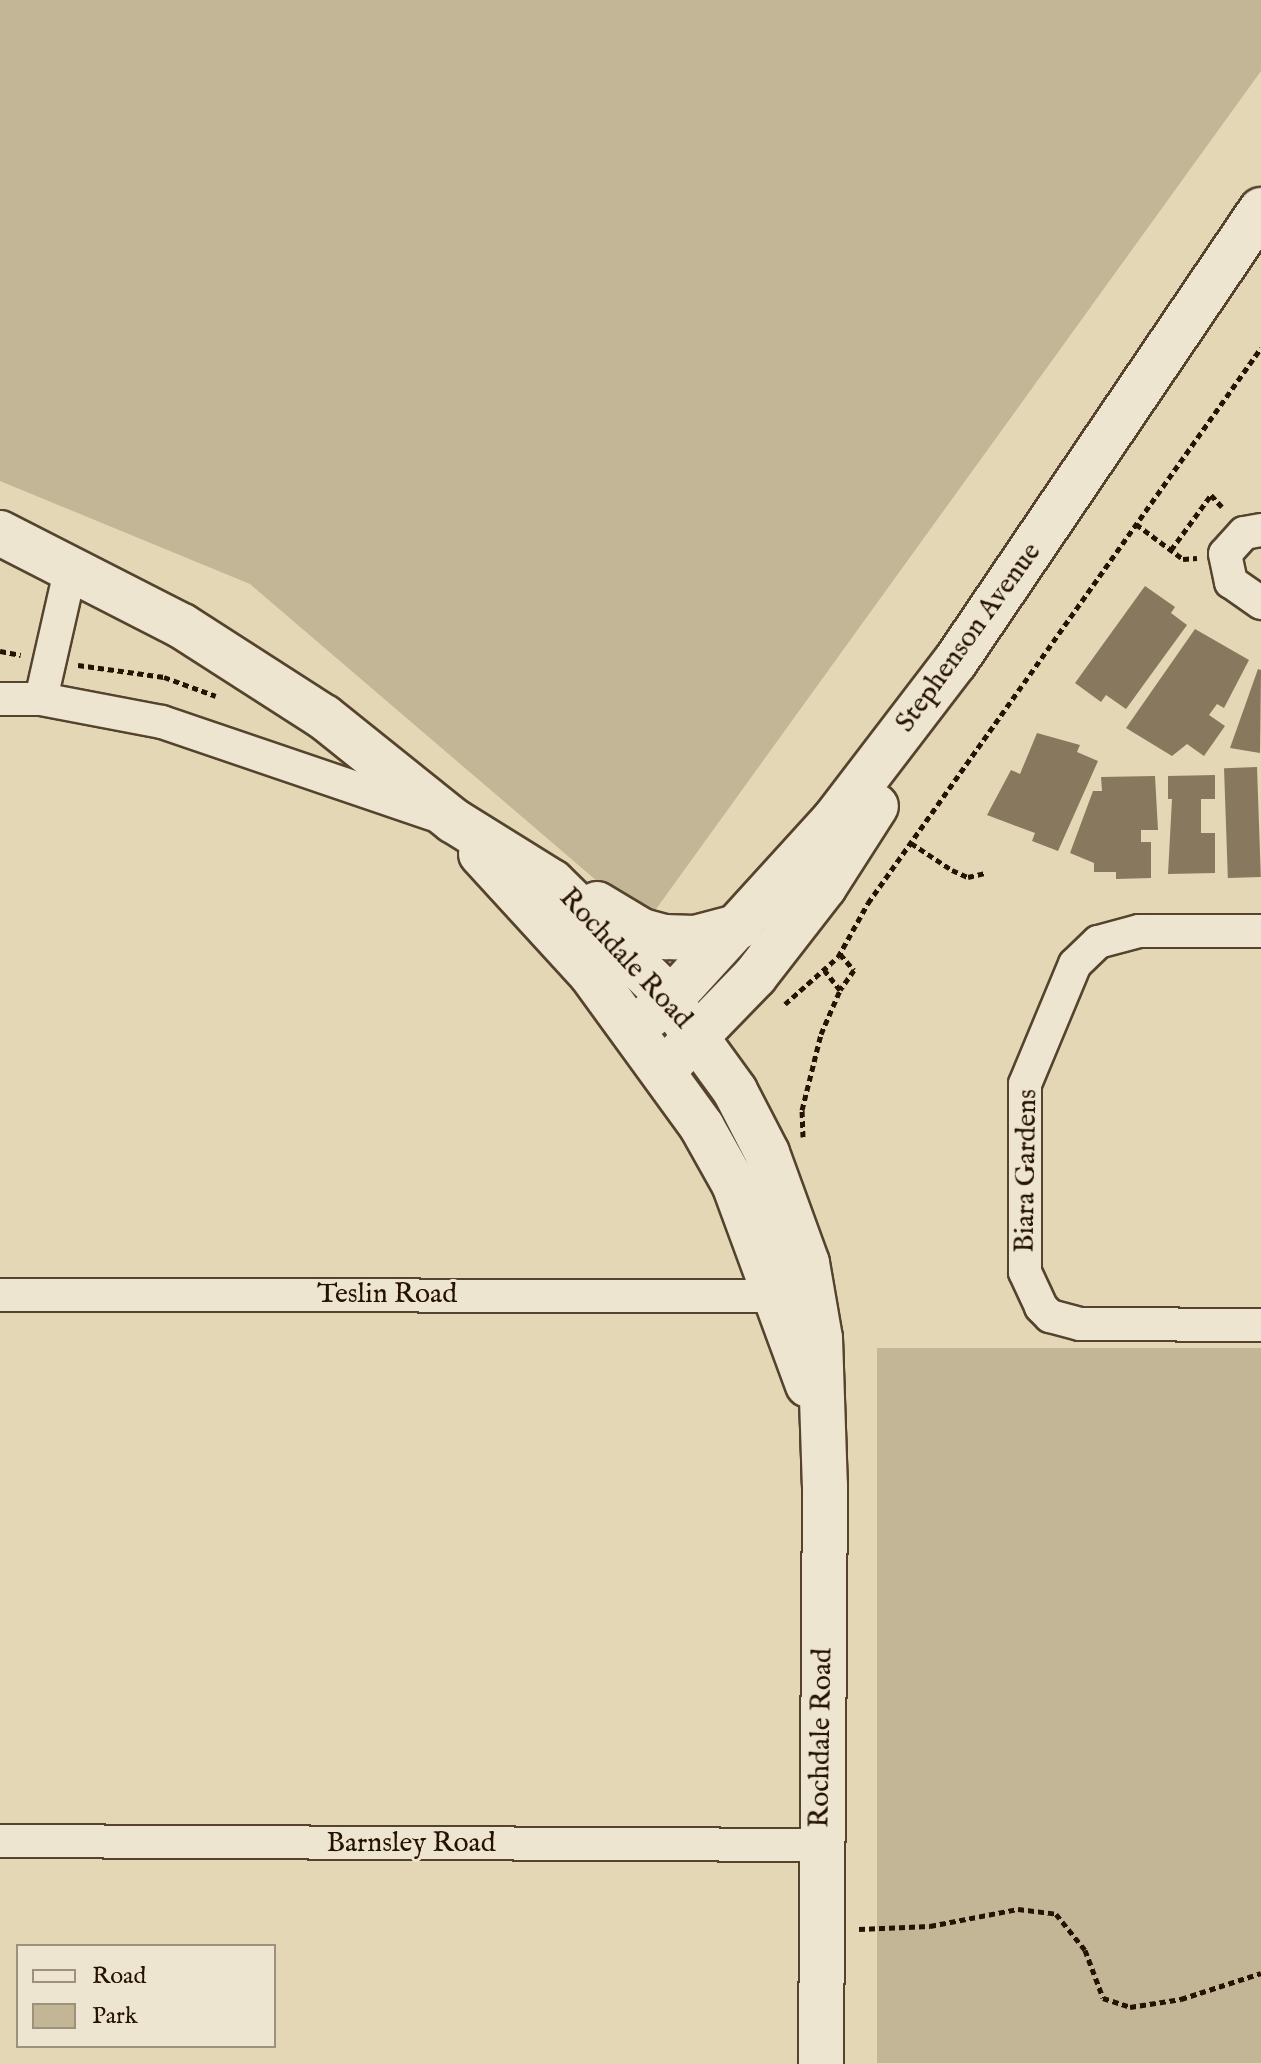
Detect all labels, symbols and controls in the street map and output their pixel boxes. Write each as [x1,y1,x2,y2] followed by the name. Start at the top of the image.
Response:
[889,537,1049,739] street label: Stephenson Avenue
[551,882,699,1036] street label: Rochdale Road
[1009,1089,1045,1253] street label: Biara Gardens
[317,1278,457,1312] street label: Teslin Road
[804,1648,840,1828] street label: Rochdale Road
[326,1827,496,1861] street label: Barnsley Road
[16,1944,276,2048] legend
[92,1961,146,1992] text: Road
[92,2001,138,2032] text: Park

